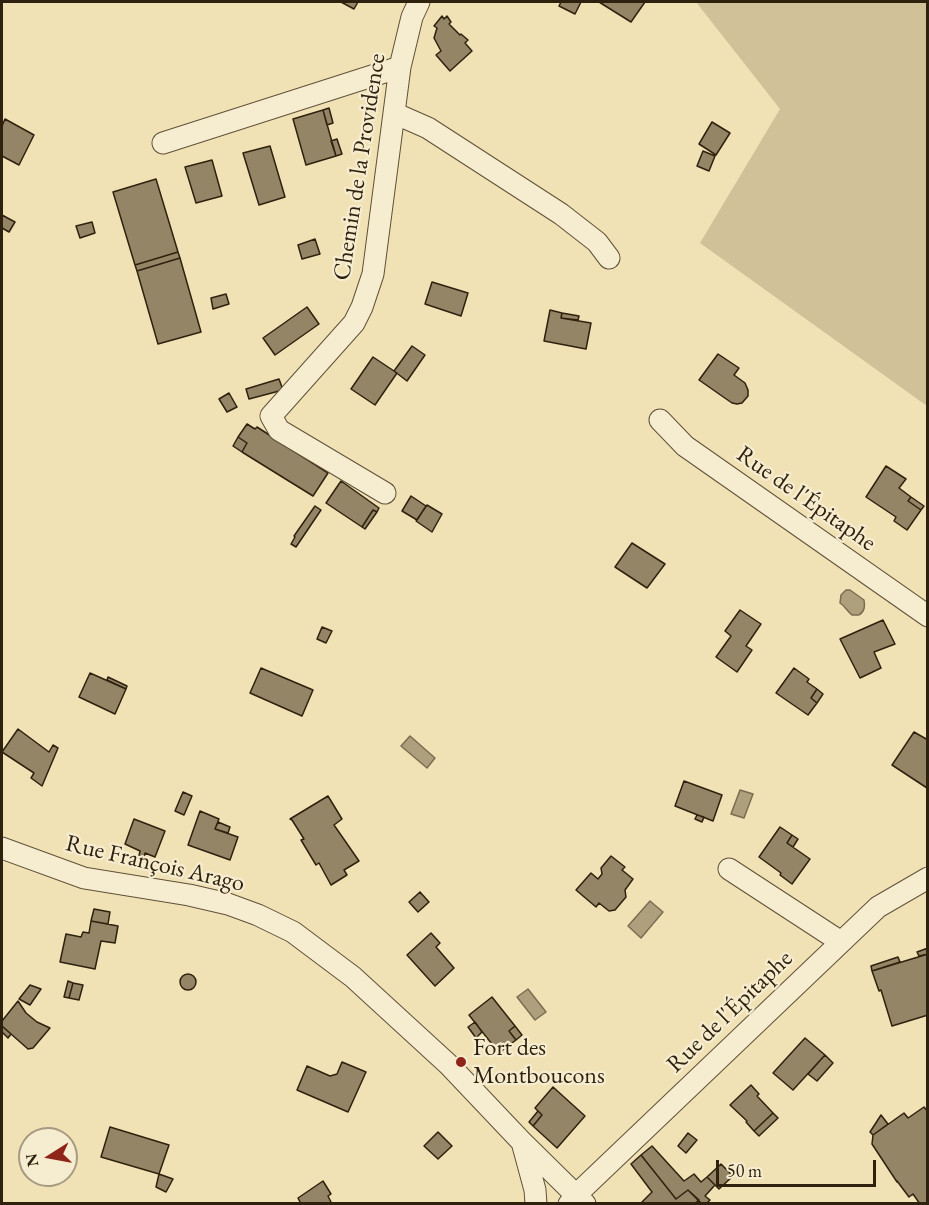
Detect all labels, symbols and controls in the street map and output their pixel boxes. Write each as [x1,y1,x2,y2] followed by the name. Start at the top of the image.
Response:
[328,52,392,282] street label: Chemin de la Providence
[731,440,881,558] street label: Rue de l'Épitaphe
[63,829,247,899] street label: Rue François Arago
[661,945,799,1079] street label: Rue de l'Épitaphe
[473,1034,605,1090] place label: Fort des Montboucons
[454,1055,468,1069] marker: Fort des Montboucons
[18,1127,78,1187] north arrow
[719,1148,880,1186] scale bar
[20,1152,43,1169] text: N
[727,1159,762,1182] text: 50 m

